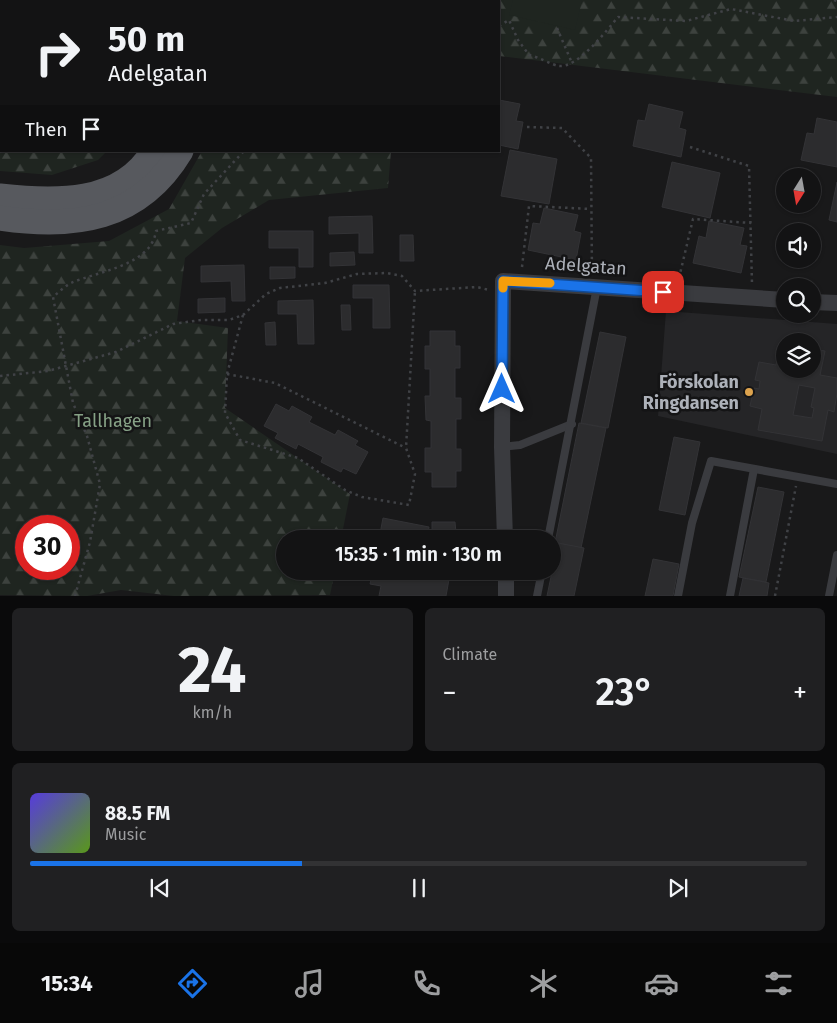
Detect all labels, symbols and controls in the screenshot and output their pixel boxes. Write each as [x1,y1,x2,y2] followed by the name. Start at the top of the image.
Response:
[108,18,185,60] text: 50 m
[25,20,90,85] icon: right
[108,60,208,87] text: Adelgatan
[77,115,105,143] icon: arrive
[25,118,67,141] text: Then
[776,168,821,212] north arrow
[776,168,821,378] map controls
[776,223,821,268] button: sound
[544,252,628,280] street label: Adelgatan
[642,271,684,313] pin
[649,278,677,306] icon: arrive
[776,278,821,323] button: search
[776,333,821,378] button: layers
[475,362,527,414] position arrow
[643,371,739,414] place label: Förskolan Ringdansen
[743,386,755,398] marker: Förskolan Ringdansen
[74,410,152,432] park label: Tallhagen
[15,515,80,580] speed limit sign: 30
[335,543,502,566] text: 15:35 · 1 min · 130 m
[178,631,246,709] text: 24
[443,645,497,664] text: Climate
[595,669,654,715] text: 23°
[443,676,457,709] text: −
[793,676,807,709] text: +
[192,703,232,722] text: km/h
[105,802,170,825] text: 88.5 FM
[105,825,146,844] text: Music
[146,874,174,902] icon: previous
[405,874,433,902] icon: pause
[664,874,692,902] icon: next
[175,966,210,1001] icon: directions
[292,966,327,1001] icon: music
[409,966,444,1001] icon: phone
[526,966,561,1001] icon: climate
[644,966,679,1001] icon: car
[761,966,796,1001] icon: filters
[41,970,93,997] text: 15:34

